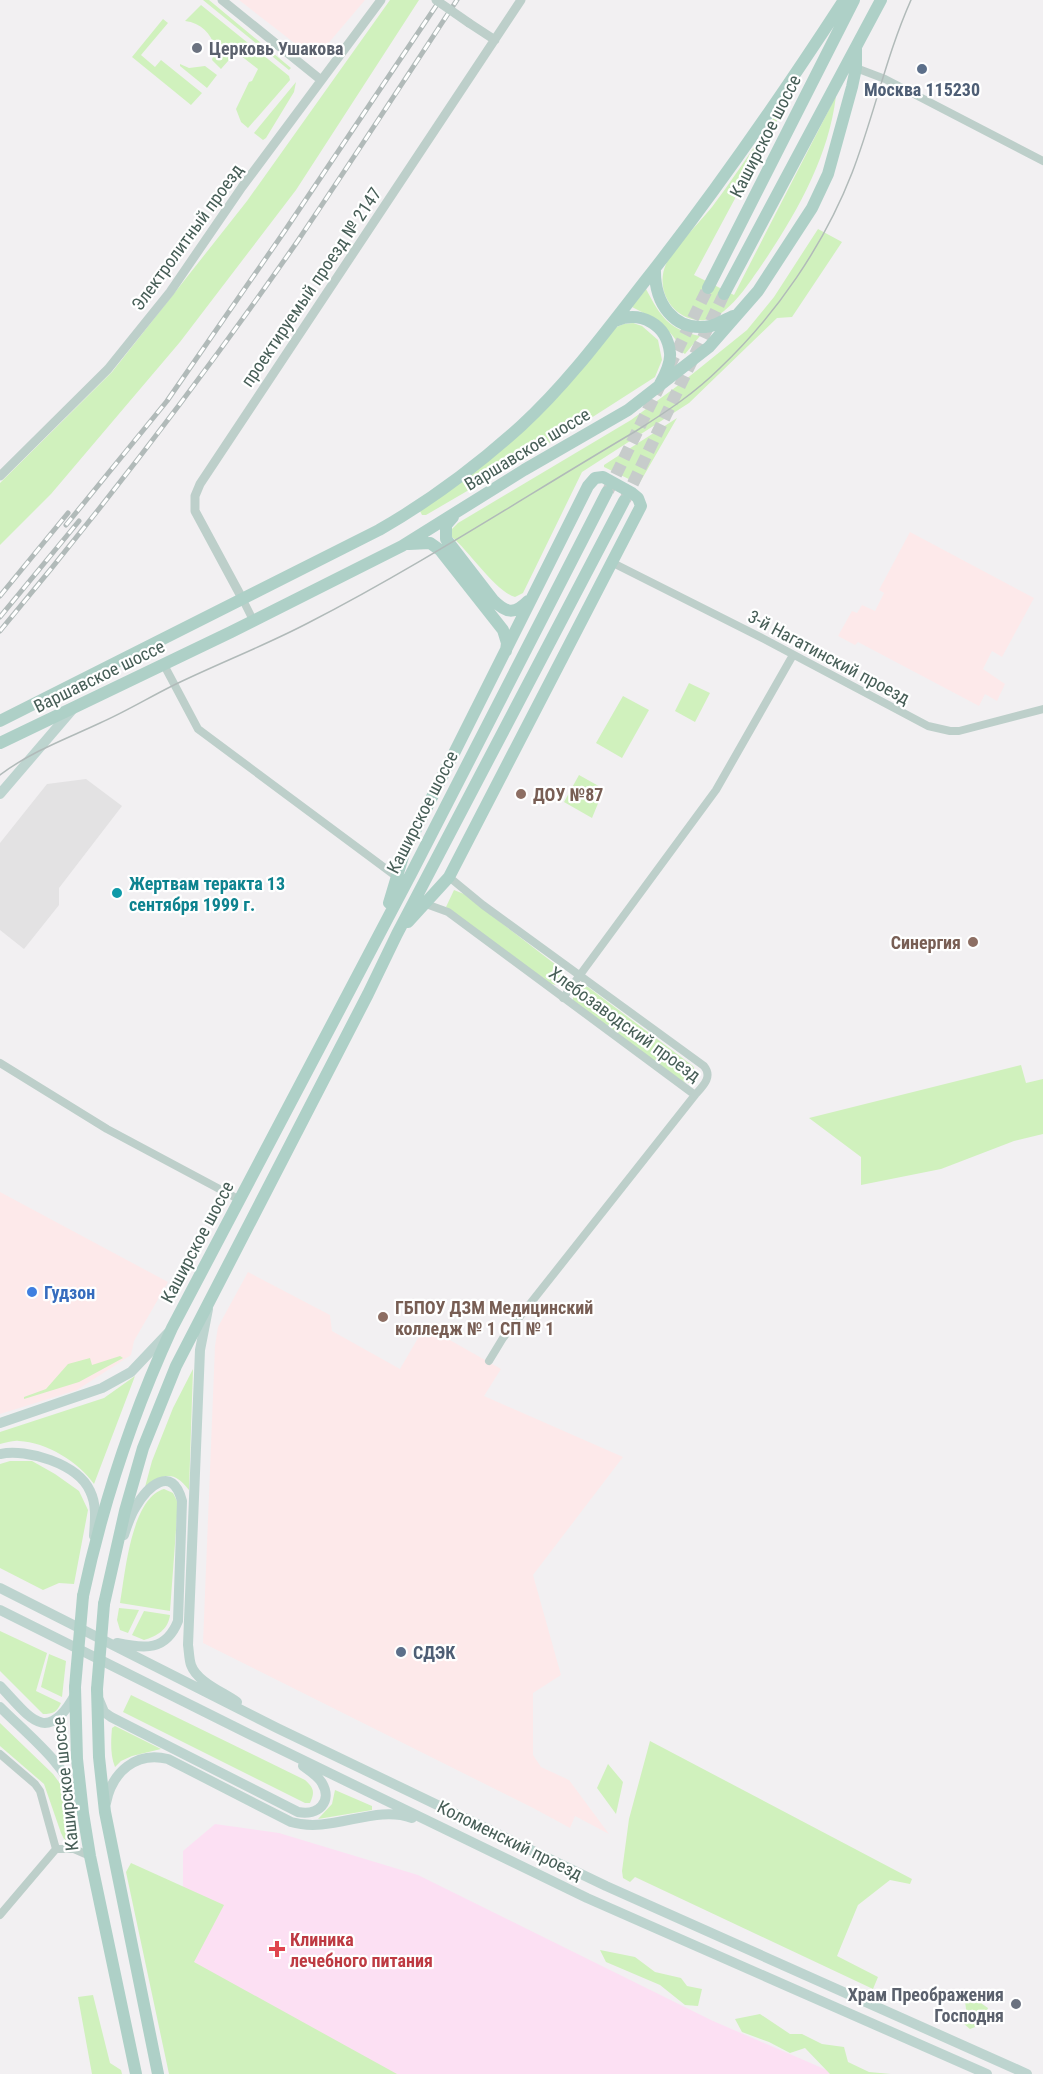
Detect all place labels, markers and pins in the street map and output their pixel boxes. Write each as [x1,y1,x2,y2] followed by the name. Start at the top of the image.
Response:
[209,38,344,59] place label: Церковь Ушакова
[190,41,204,55] marker: Церковь Ушакова
[915,62,929,76] marker: Москва 115230
[864,79,980,100] place label: Москва 115230
[533,784,603,805] place label: ДОУ №87
[514,787,528,801] marker: ДОУ №87
[129,873,285,915] place label: Жертвам теракта 13 сентября 1999 г.
[110,886,124,900] marker: Жертвам теракта 13 сентября 1999 г.
[891,932,961,953] place label: Синергия
[966,935,980,949] marker: Синергия
[44,1282,95,1303] place label: Гудзон
[25,1285,39,1299] marker: Гудзон
[395,1297,593,1339] place label: ГБПОУ ДЗМ Медицинский колледж № 1 СП № 1
[376,1310,390,1324] marker: ГБПОУ ДЗМ Медицинский колледж № 1 СП № 1
[413,1642,456,1663] place label: СДЭК
[394,1645,408,1659] marker: СДЭК
[290,1929,433,1971] place label: Клиника лечебного питания
[268,1940,286,1958] marker: Клиника лечебного питания
[848,1984,1004,2026] place label: Храм Преображения Господня
[1009,1997,1023,2011] marker: Храм Преображения Господня

